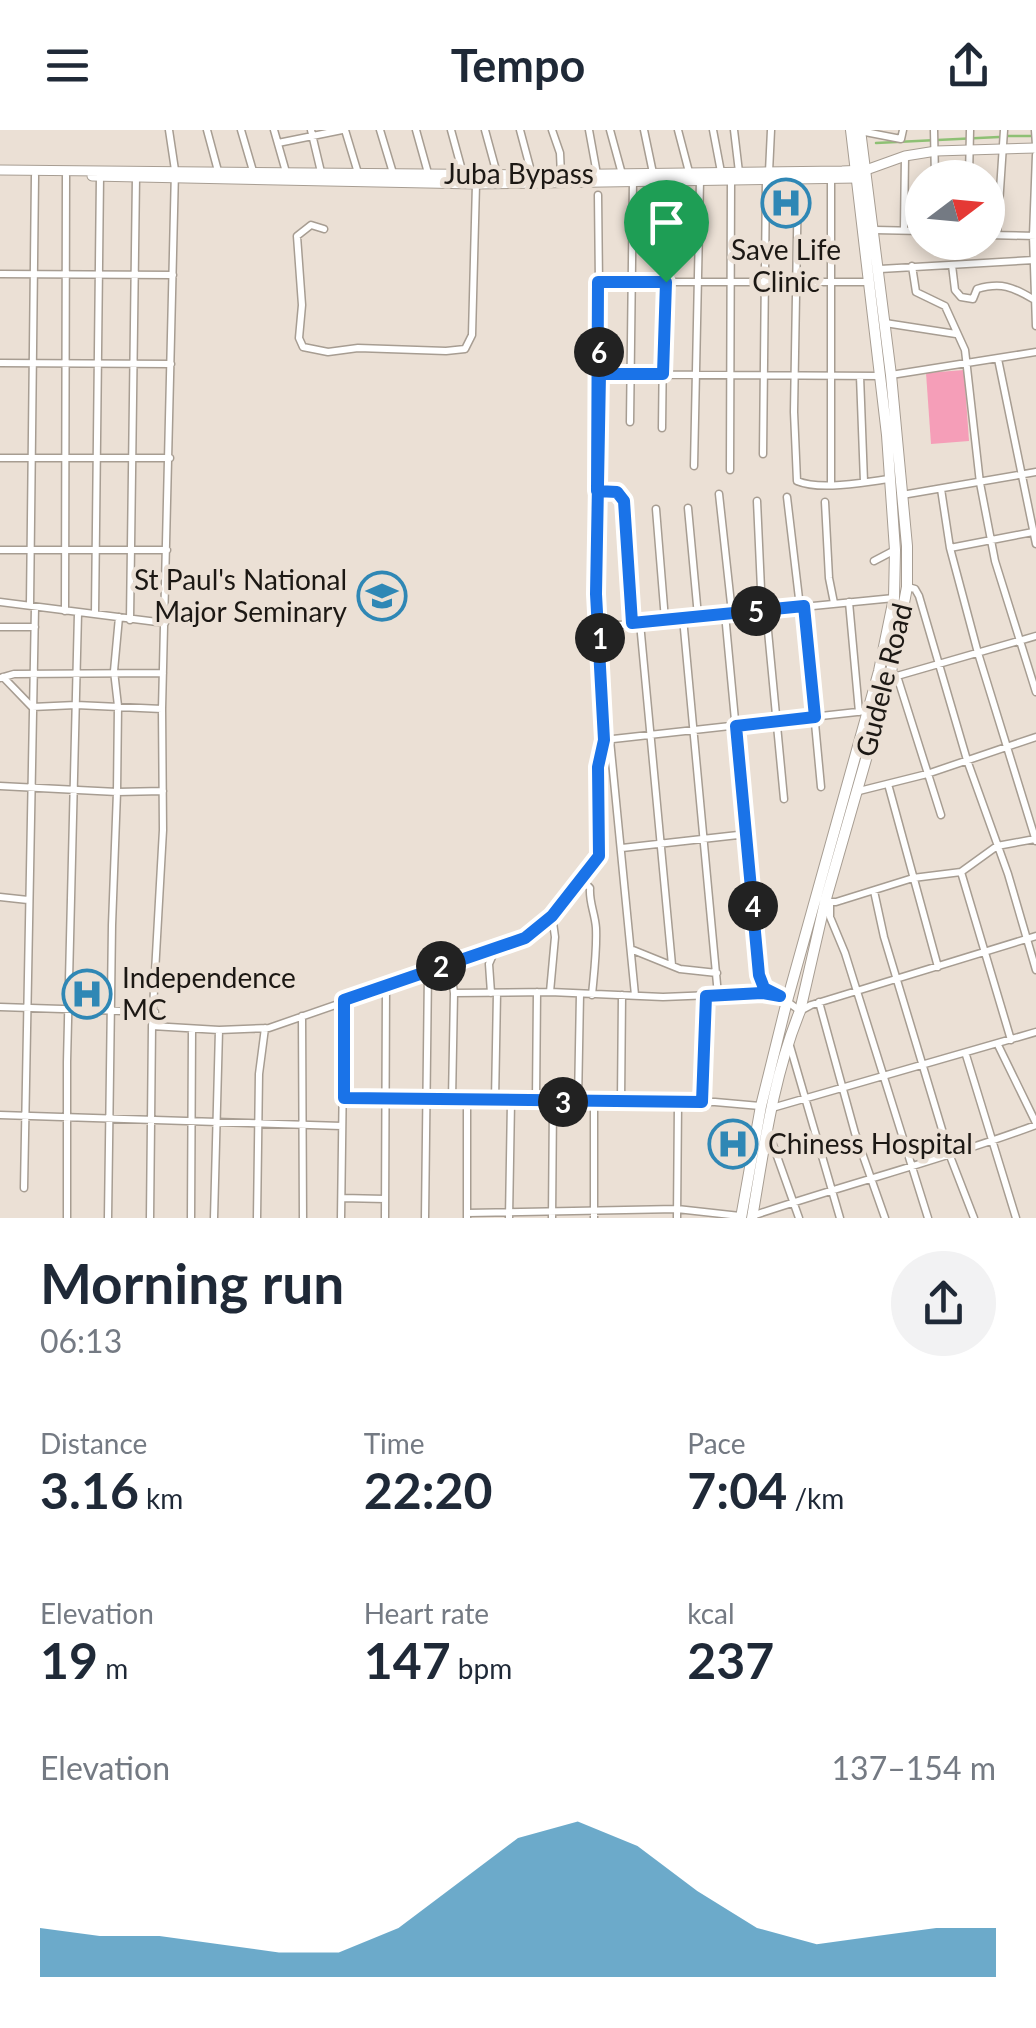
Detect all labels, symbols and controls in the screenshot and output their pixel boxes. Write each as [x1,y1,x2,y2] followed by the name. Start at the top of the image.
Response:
[40,38,95,93] icon: menu
[451,38,585,92] text: Tempo
[941,38,996,93] icon: share
[444,156,594,190] street label: Juba Bypass
[905,160,1005,260] north arrow
[905,160,1005,260] map controls
[760,177,812,229] hospital icon: Save Life Clinic
[624,180,709,283] pin
[639,195,694,250] icon: arrive
[731,232,841,298] place label: Save Life Clinic
[574,327,624,377] pin: 6
[591,335,607,369] text: 6
[134,562,348,628] place label: St Paul's National Major Seminary
[356,570,408,622] school or university icon: St Paul's National Major Seminary
[731,586,781,636] pin: 5
[748,594,764,628] text: 5
[848,599,919,760] street label: Gudele Road
[575,613,625,663] pin: 1
[592,621,608,655] text: 1
[728,881,778,931] pin: 4
[745,889,761,923] text: 4
[416,941,466,991] pin: 2
[433,949,449,983] text: 2
[122,960,296,1026] place label: Independence MC
[61,968,113,1020] hospital icon: Independence MC
[538,1077,588,1127] pin: 3
[555,1085,571,1119] text: 3
[707,1118,759,1170] hospital icon: Chiness Hospital
[768,1126,973,1160] place label: Chiness Hospital
[40,1250,344,1316] text: Morning run
[891,1251,996,1356] button: share
[40,1321,122,1360] text: 06:13
[40,1426,147,1460] text: Distance
[364,1426,425,1460] text: Time
[687,1426,746,1460] text: Pace
[40,1460,139,1520] text: 3.16
[364,1460,493,1520] text: 22:20
[687,1460,787,1520] text: 7:04
[139,1481,183,1515] text: km
[787,1481,844,1515] text: /km
[40,1596,154,1630] text: Elevation
[364,1596,489,1630] text: Heart rate
[687,1596,735,1630] text: kcal
[40,1630,98,1690] text: 19
[364,1630,451,1690] text: 147
[687,1630,774,1690] text: 237
[98,1651,128,1685] text: m
[451,1651,512,1685] text: bpm
[40,1748,170,1787] text: Elevation
[832,1748,996,1787] text: 137–154 m

